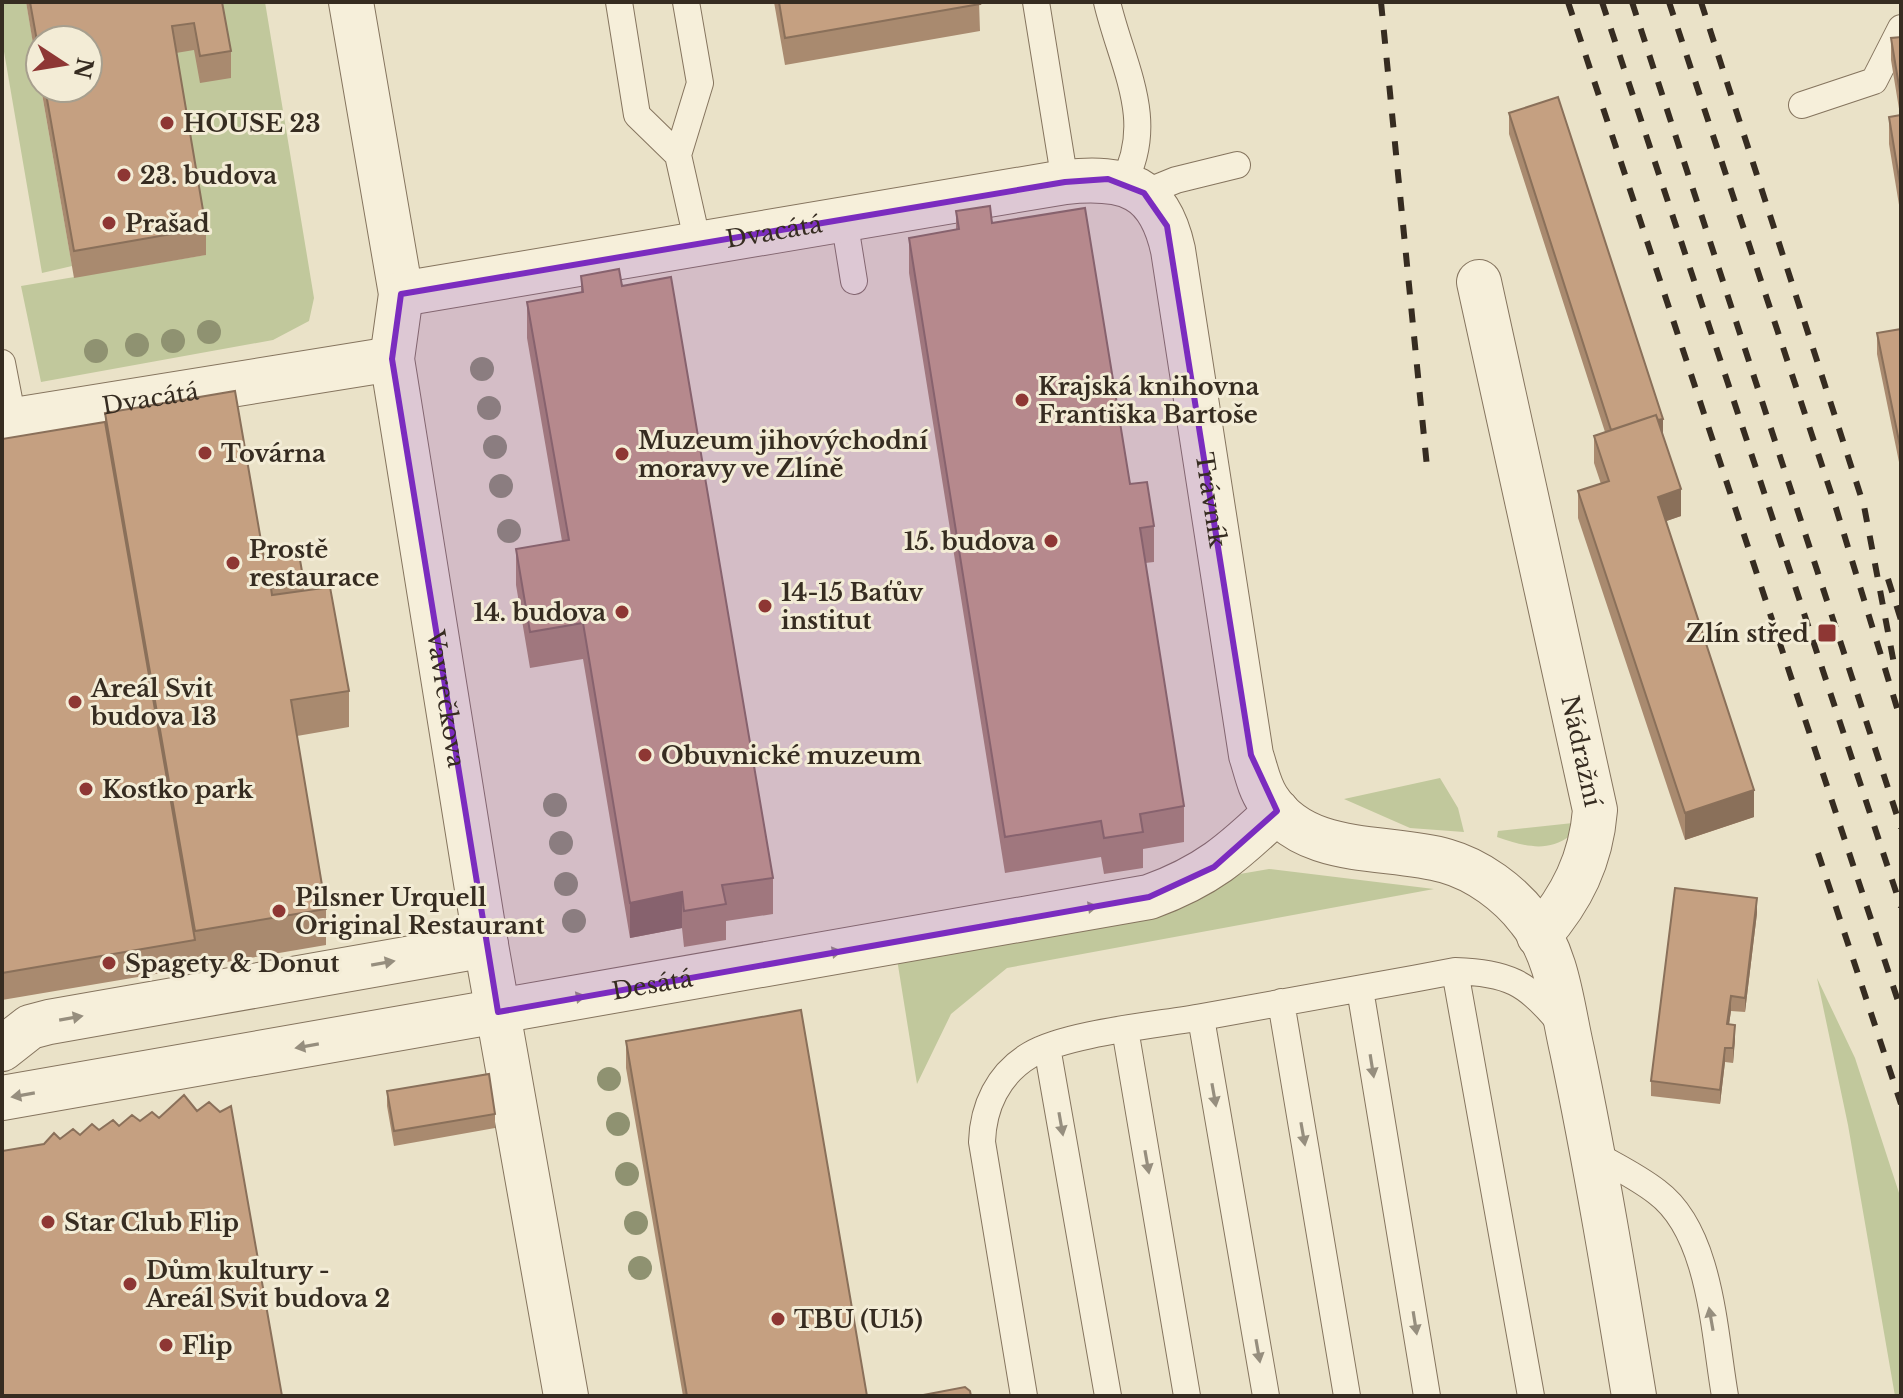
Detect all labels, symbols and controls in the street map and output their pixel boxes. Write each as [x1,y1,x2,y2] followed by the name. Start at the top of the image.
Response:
[24,24,104,104] north arrow
[68,55,98,81] text: N
[183,109,321,138] place label: HOUSE 23
[158,114,176,132] marker: HOUSE 23
[140,161,277,190] place label: 23. budova
[115,166,133,184] marker: 23. budova
[125,209,210,238] place label: Prašad
[723,209,825,254] street label: Dvacátá
[100,214,118,232] marker: Prašad
[1038,372,1260,429] place label: Krajská knihovna Františka Bartoše
[100,376,201,420] street label: Dvacátá
[1013,391,1031,409] marker: Krajská knihovna Františka Bartoše
[638,426,928,483] place label: Muzeum jihovýchodní moravy ve Zlíně
[221,439,326,468] place label: Továrna
[196,444,214,462] marker: Továrna
[613,445,631,463] marker: Muzeum jihovýchodní moravy ve Zlíně
[1190,450,1233,550] street label: Trávník
[904,527,1035,556] place label: 15. budova
[1042,532,1060,550] marker: 15. budova
[249,535,379,592] place label: Prostě restaurace
[224,554,242,572] marker: Prostě restaurace
[781,578,923,635] place label: 14-15 Baťův institut
[756,597,774,615] marker: 14-15 Baťův institut
[473,598,606,627] place label: 14. budova
[613,603,631,621] marker: 14. budova
[1686,619,1809,648] place label: Zlín střed
[1816,622,1838,644] marker: Zlín střed
[421,627,472,770] street label: Vavrečkova
[90,674,217,731] place label: Areál Svit budova 13
[1556,692,1608,810] street label: Nádražní
[66,693,84,711] marker: Areál Svit budova 13
[661,741,922,770] place label: Obuvnické muzeum
[636,746,654,764] marker: Obuvnické muzeum
[102,775,254,804] place label: Kostko park
[77,780,95,798] marker: Kostko park
[295,883,545,940] place label: Pilsner Urquell Original Restaurant
[1074,901,1099,914] one-way arrow
[270,902,288,920] marker: Pilsner Urquell Original Restaurant
[818,946,843,959] one-way arrow
[125,949,340,978] place label: Spagety & Donut
[100,954,118,972] marker: Spagety & Donut
[370,957,395,969] one-way arrow
[609,963,695,1005] street label: Desátá
[562,992,587,1004] one-way arrow
[59,1011,84,1023] one-way arrow
[294,1040,319,1053] one-way arrow
[1367,1054,1379,1079] one-way arrow
[1208,1082,1221,1107] one-way arrow
[11,1089,36,1101] one-way arrow
[1055,1112,1067,1137] one-way arrow
[1297,1122,1310,1147] one-way arrow
[1142,1149,1154,1174] one-way arrow
[64,1208,239,1237] place label: Star Club Flip
[39,1213,57,1231] marker: Star Club Flip
[145,1256,390,1313] place label: Dům kultury - Areál Svit budova 2
[121,1275,139,1293] marker: Dům kultury - Areál Svit budova 2
[794,1305,923,1334] place label: TBU (U15)
[1705,1307,1717,1332] one-way arrow
[769,1310,787,1328] marker: TBU (U15)
[1409,1311,1421,1336] one-way arrow
[182,1331,232,1360] place label: Flip
[157,1336,175,1354] marker: Flip
[1253,1339,1265,1364] one-way arrow

